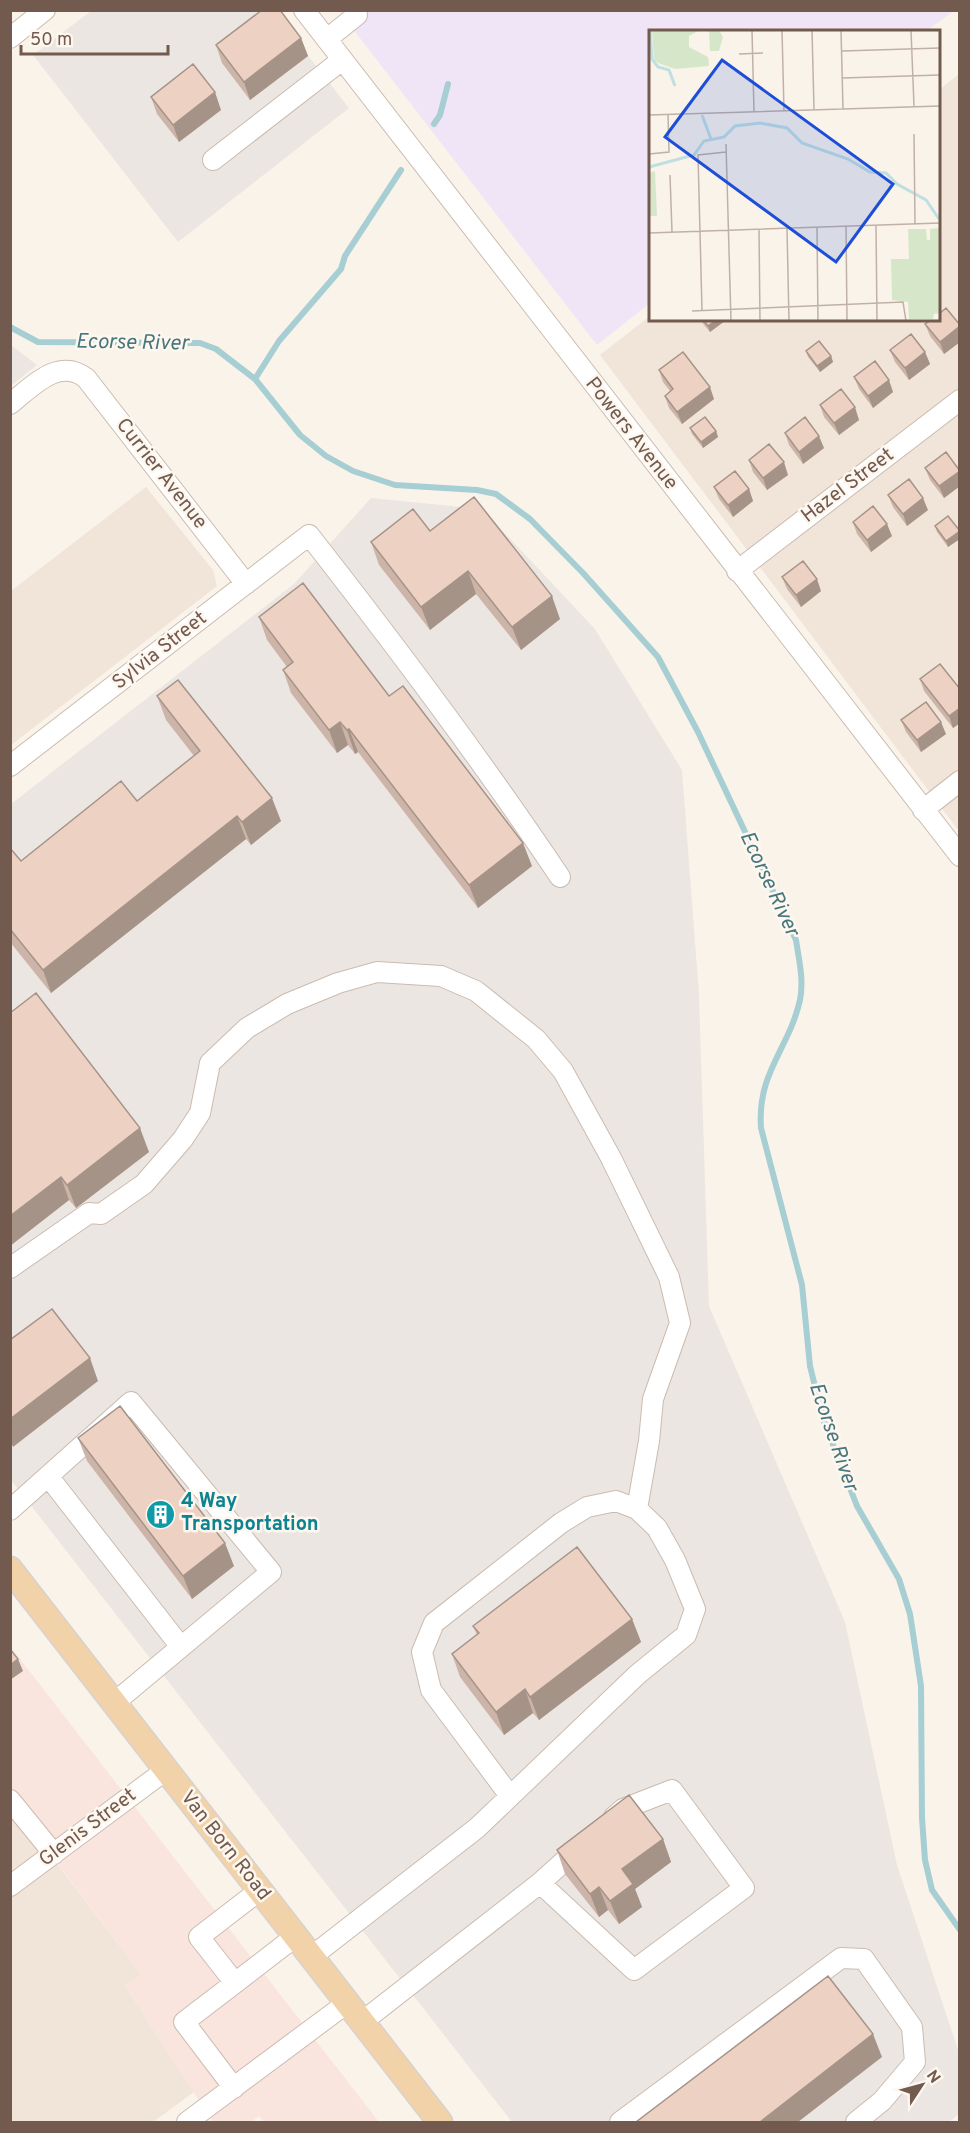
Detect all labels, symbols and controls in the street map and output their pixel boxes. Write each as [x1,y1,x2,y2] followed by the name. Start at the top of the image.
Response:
[21,18,168,56] scale bar
[30,29,72,52] text: 50 m
[649,30,940,321] inset map
[75,329,191,358] water label: Ecorse River
[579,372,683,496] street label: Powers Avenue
[109,413,213,535] street label: Currier Avenue
[796,443,900,529] street label: Hazel Street
[107,606,213,696] street label: Sylvia Street
[733,827,806,943] water label: Ecorse River
[802,1379,865,1497] water label: Ecorse River
[181,1489,319,1538] place label: 4 Way Transportation
[144,1498,176,1530] building icon: 4 Way Transportation
[34,1783,142,1873] street label: Glenis Street
[174,1786,276,1906] street label: Van Born Road
[892,2055,952,2115] north arrow
[921,2067,944,2088] text: N

